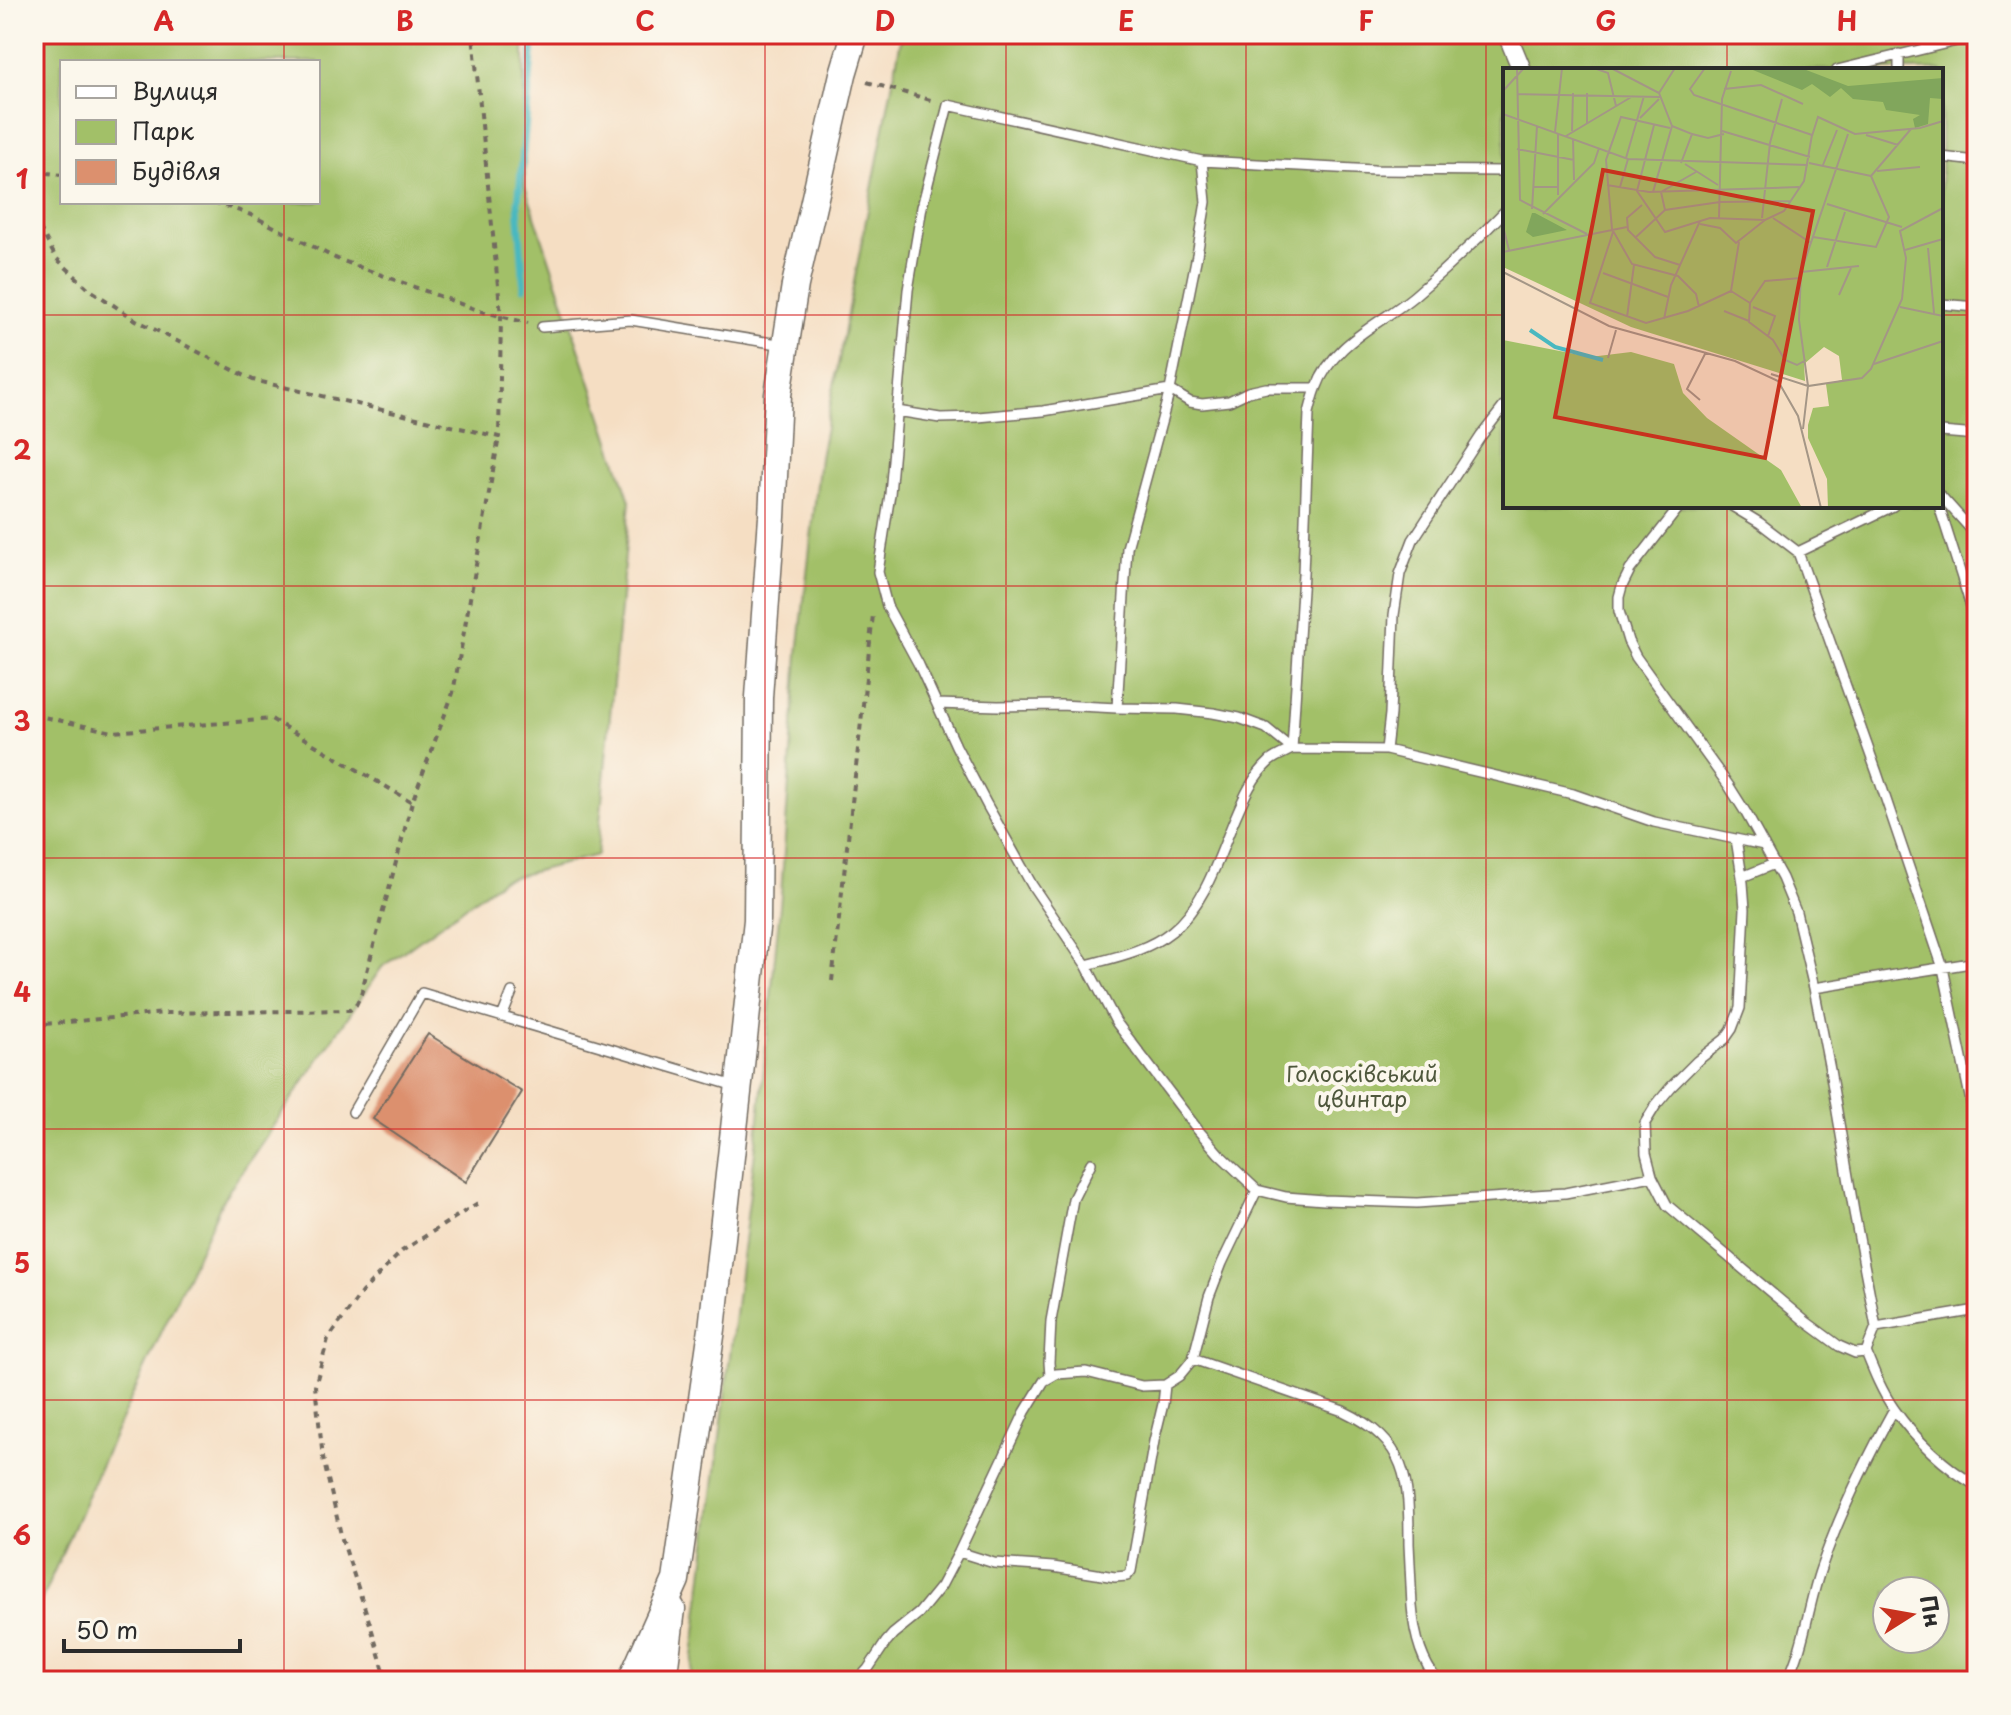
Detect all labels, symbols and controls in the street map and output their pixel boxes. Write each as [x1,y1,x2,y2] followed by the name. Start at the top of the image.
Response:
[154,1,174,40] text: A
[396,1,414,40] text: B
[635,1,655,40] text: C
[875,1,895,40] text: D
[1118,1,1134,40] text: E
[1358,1,1374,40] text: F
[1595,1,1617,40] text: G
[1837,1,1857,40] text: H
[60,60,320,204] legend
[1503,68,1943,508] inset map
[132,72,218,108] text: Вулиця
[132,112,195,148] text: Парк
[132,152,221,188] text: Будівля
[16,159,28,198] text: 1
[13,430,31,469] text: 2
[13,701,31,740] text: 3
[13,972,31,1011] text: 4
[1286,1056,1438,1114] park label: Голосківський цвинтар
[14,1243,30,1282] text: 5
[13,1515,31,1554] text: 6
[1871,1575,1951,1655] north arrow
[1913,1592,1951,1630] text: Пн
[64,1603,240,1653] scale bar
[76,1611,138,1647] text: 50 m

